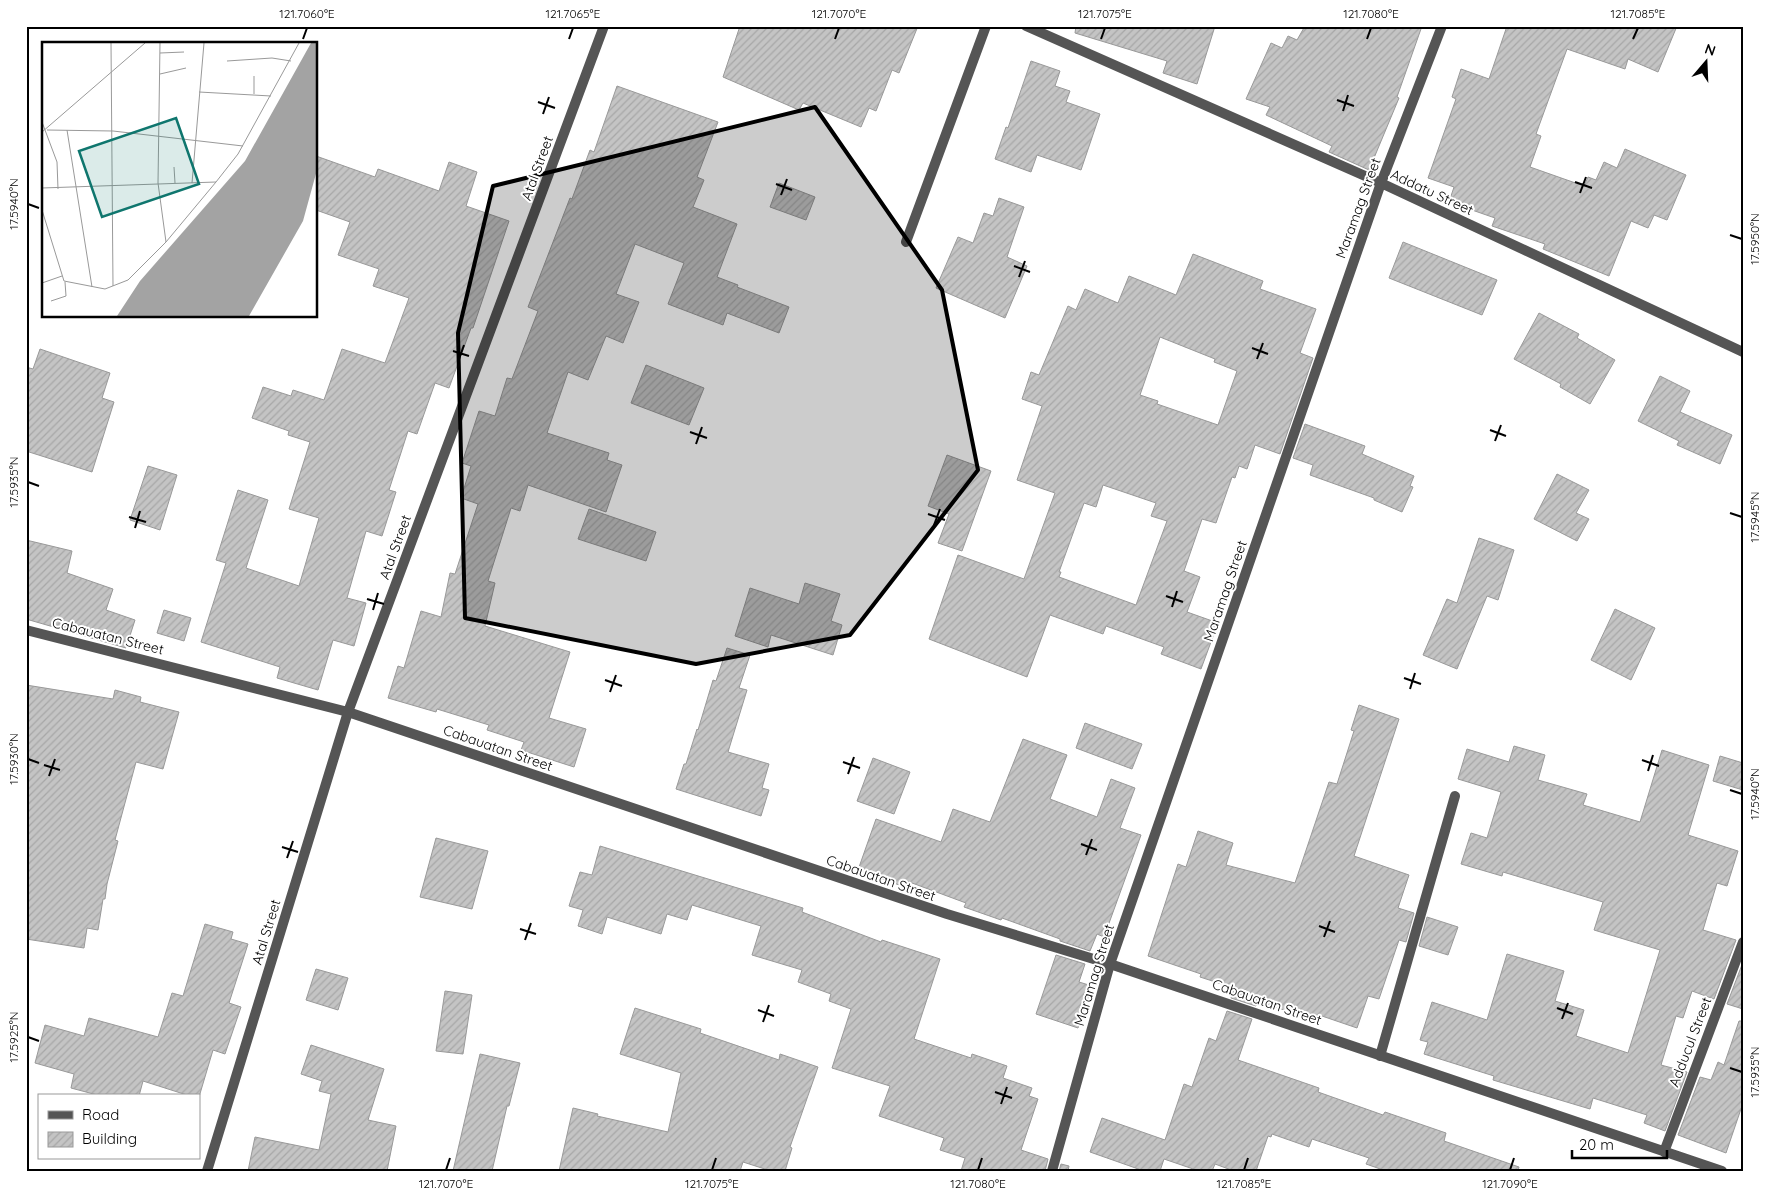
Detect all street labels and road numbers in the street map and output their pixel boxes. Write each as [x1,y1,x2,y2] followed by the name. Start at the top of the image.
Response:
[517,133,557,203] street label: Atal Street
[1331,155,1385,261] street label: Maramag Street
[1388,165,1476,219] street label: Addatu Street
[375,512,415,582] street label: Atal Street
[1199,538,1251,644] street label: Maramag Street
[50,613,166,659] street label: Cabauatan Street
[441,721,555,775] street label: Cabauatan Street
[824,851,938,905] street label: Cabauatan Street
[248,897,285,967] street label: Atal Street
[1070,922,1118,1028] street label: Maramag Street
[1210,975,1324,1029] street label: Cabauatan Street
[1665,994,1715,1089] street label: Adducul Street

